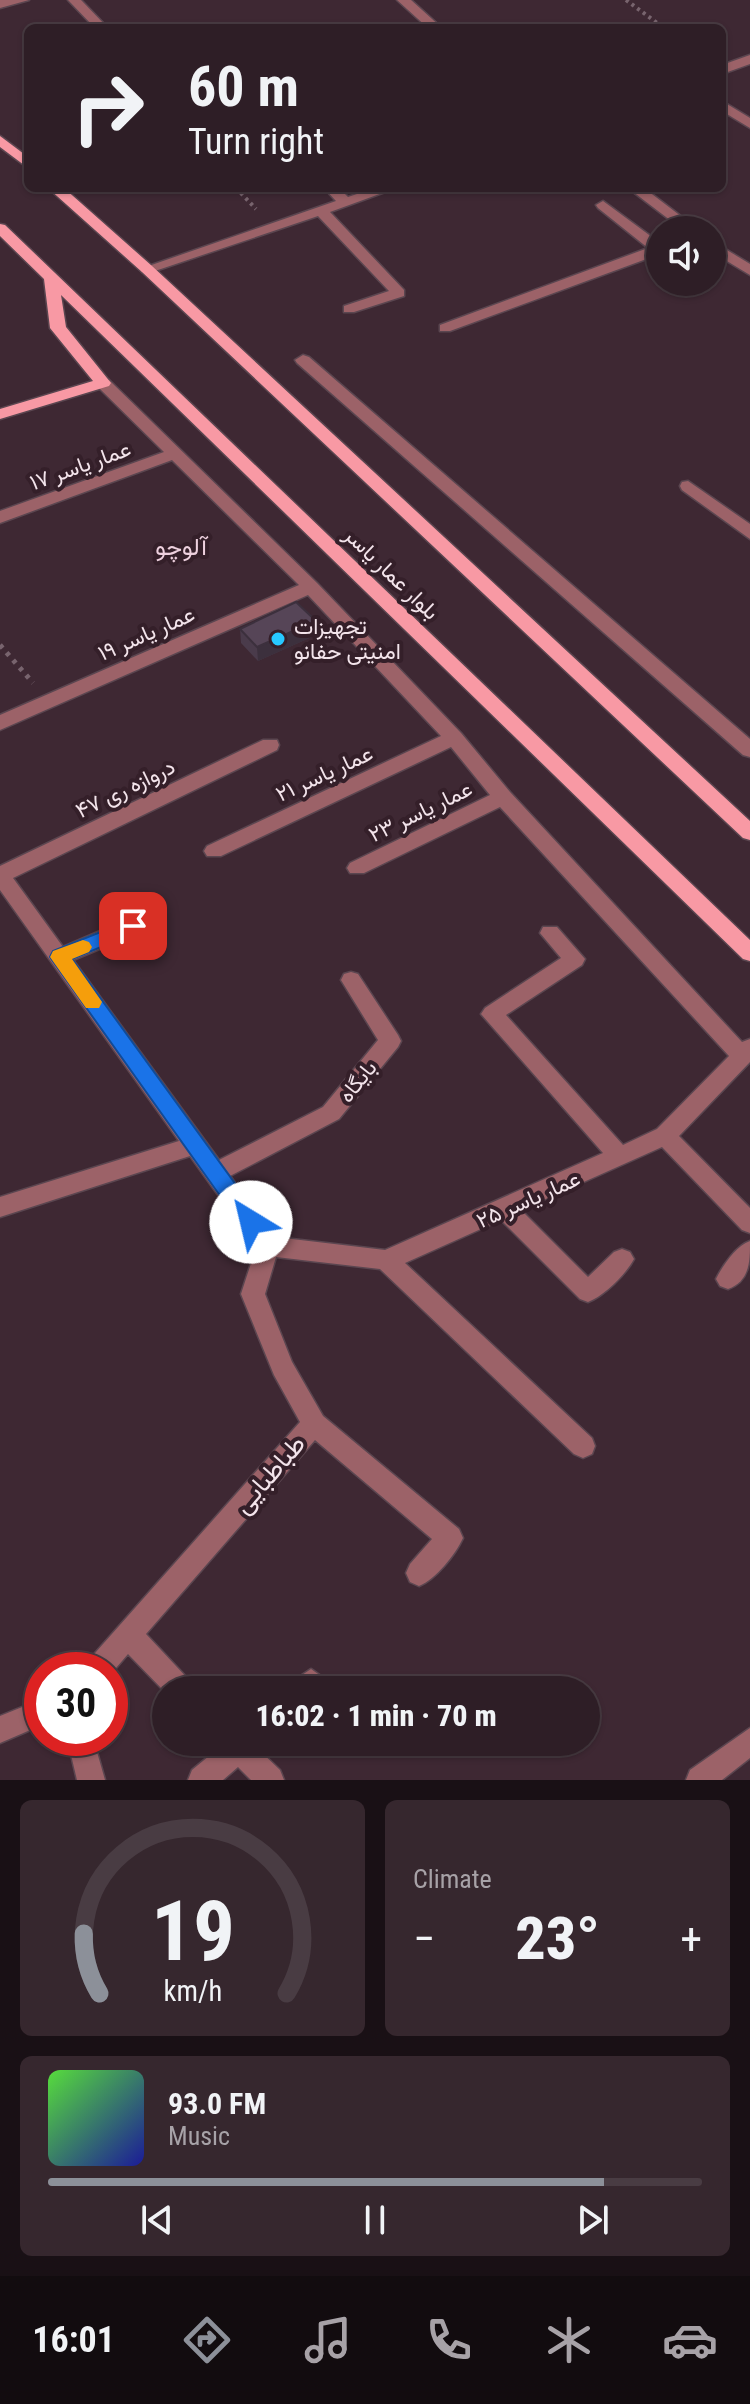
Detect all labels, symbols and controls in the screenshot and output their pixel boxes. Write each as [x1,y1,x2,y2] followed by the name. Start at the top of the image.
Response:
[188,54,299,120] text: 60 m
[56,56,160,160] icon: right
[188,121,324,163] text: Turn right
[646,216,726,296] map controls
[646,216,726,296] button: sound
[26,436,134,496] street label: عمار یاسر ۱۷
[338,521,444,625] street label: بلوار عمار یاسر
[155,533,209,563] district label: آلوچو
[94,601,199,667] street label: عمار یاسر ۱۹
[294,614,401,665] place label: تجهیزات امنیتی حفانو
[269,630,287,648] marker: تجهیزات امنیتی حفانو
[272,740,377,808] street label: عمار یاسر ۲۱
[71,754,179,824] street label: دروازه ری ۴۷
[364,776,476,848] street label: عمار یاسر ۲۳
[99,892,167,960] pin
[111,904,155,948] icon: arrive
[333,1055,382,1107] street label: بایگاه
[473,1166,584,1234] street label: عمار یاسر ۲۵
[209,1180,293,1264] position arrow
[227,1429,312,1520] street label: طباطبایی
[24,1652,128,1756] speed limit sign: 30
[255,1698,497,1733] text: 16:02 · 1 min · 70 m
[413,1864,492,1894] text: Climate
[150,1883,235,1980] text: 19
[515,1903,600,1974] text: 23°
[413,1913,435,1965] text: −
[680,1913,702,1965] text: +
[163,1974,222,2008] text: km/h
[168,2086,266,2121] text: 93.0 FM
[168,2121,230,2151] text: Music
[135,2198,179,2242] icon: previous
[353,2198,397,2242] icon: pause
[571,2198,615,2242] icon: next
[179,2312,235,2368] icon: directions
[300,2312,356,2368] icon: music
[421,2312,477,2368] icon: phone
[541,2312,597,2368] icon: climate
[662,2312,718,2368] icon: car
[32,2319,115,2361] text: 16:01

